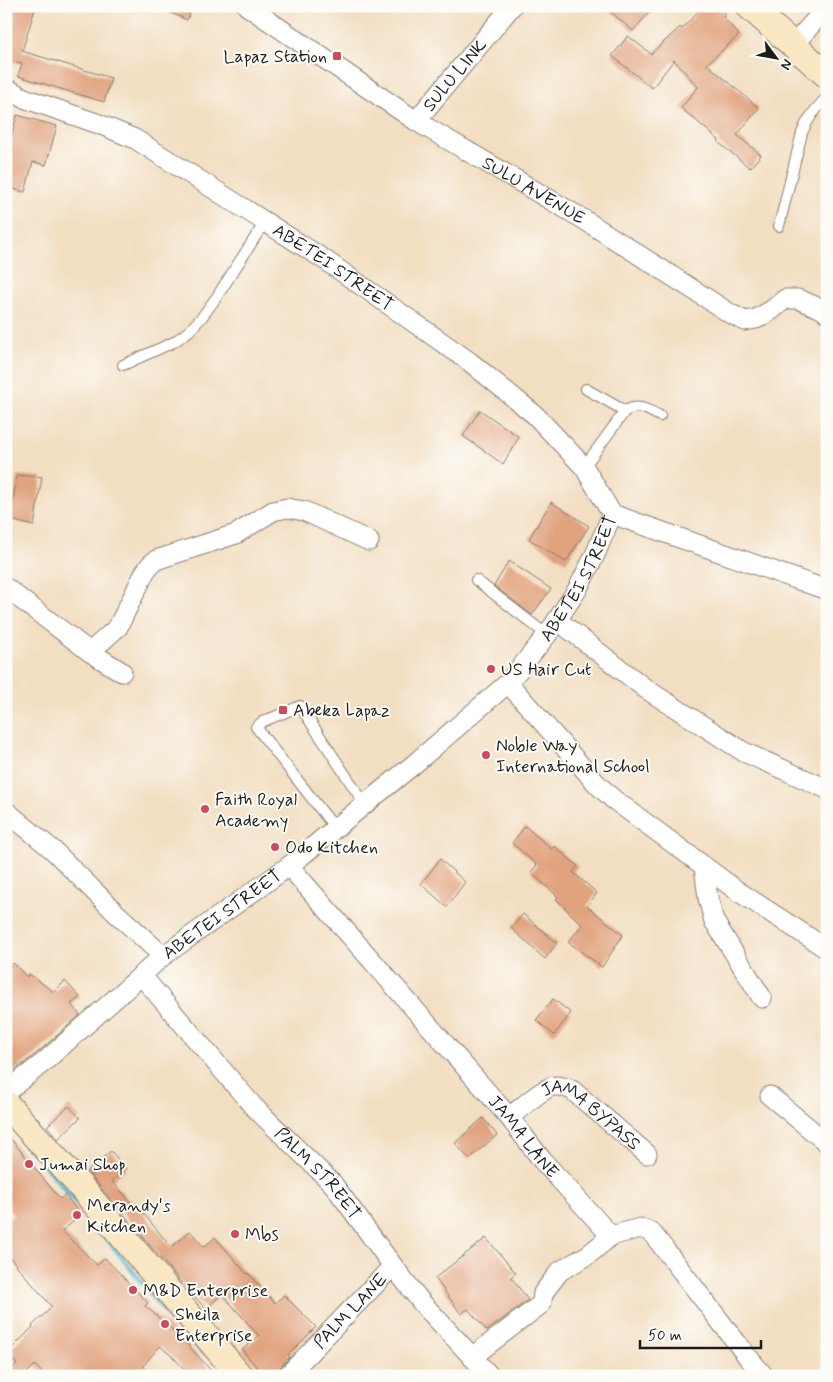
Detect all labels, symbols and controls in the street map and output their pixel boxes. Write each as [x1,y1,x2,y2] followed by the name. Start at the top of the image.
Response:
[750,32,800,82] north arrow
[418,34,493,117] street label: SULU LINK
[223,45,327,69] place label: Lapaz Station
[331,50,343,62] marker: Lapaz Station
[776,56,796,73] text: N
[477,151,589,231] street label: SULU AVENUE
[268,219,398,317] street label: ABETEI STREET
[535,512,623,647] street label: ABETEI STREET
[501,658,592,682] place label: US Hair Cut
[485,663,497,675] marker: US Hair Cut
[293,699,390,723] place label: Abeka Lapaz
[277,704,289,716] marker: Abeka Lapaz
[496,734,650,779] place label: Noble Way International School
[480,749,492,761] marker: Noble Way International School
[215,788,297,833] place label: Faith Royal Academy
[199,803,211,815] marker: Faith Royal Academy
[285,836,378,860] place label: Odo Kitchen
[269,841,281,853] marker: Odo Kitchen
[158,864,287,966] street label: ABETEI STREET
[537,1075,645,1156] street label: JAMA BYPASS
[482,1090,564,1184] street label: JAMA LANE
[269,1122,366,1225] street label: PALM STREET
[39,1153,126,1177] place label: Jumai Shop
[23,1158,35,1170] marker: Jumai Shop
[87,1194,171,1239] place label: Merandy's Kitchen
[71,1209,83,1221] marker: Merandy's Kitchen
[245,1223,279,1247] place label: Mbs
[229,1228,241,1240] marker: Mbs
[309,1268,393,1354] street label: PALM LANE
[143,1279,268,1303] place label: M&D Enterprise
[127,1284,139,1296] marker: M&D Enterprise
[175,1303,253,1348] place label: Sheila Enterprise
[640,1317,762,1349] scale bar
[159,1318,171,1330] marker: Sheila Enterprise
[648,1326,682,1346] text: 50 m

